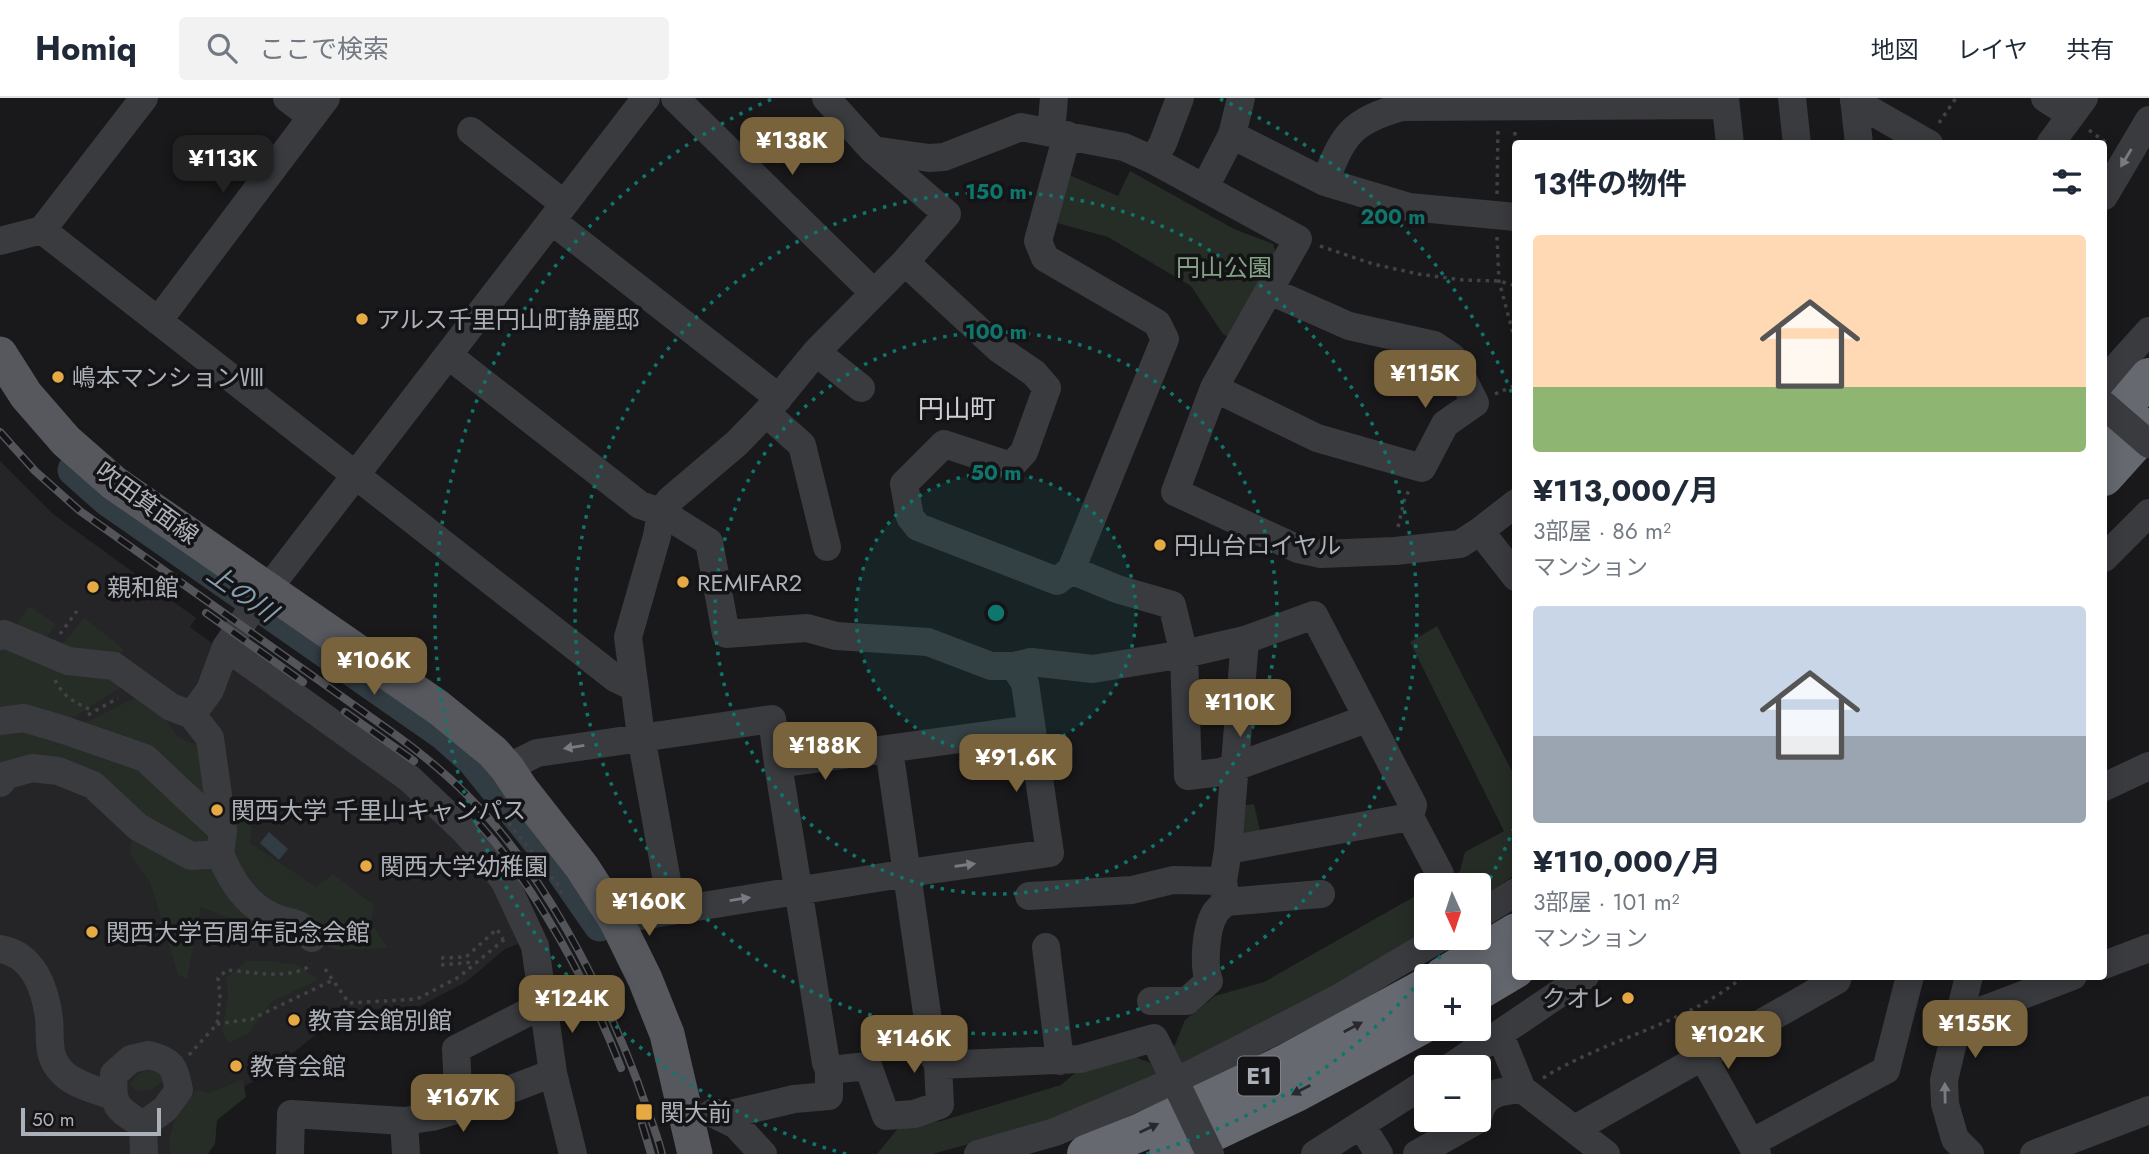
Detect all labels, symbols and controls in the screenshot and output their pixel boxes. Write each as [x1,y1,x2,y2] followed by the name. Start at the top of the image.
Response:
[179,17,669,80] search box
[35,25,137,72] text: Homiq
[203,29,241,67] icon: search
[259,30,389,68] text: ここで検索
[1871,32,1919,67] text: 地図
[1957,32,2028,67] text: レイヤ
[2066,32,2114,67] text: 共有
[743,118,841,177] pin: ¥138K
[756,123,828,157] text: ¥138K
[174,136,272,195] pin: ¥113K
[188,141,258,175] text: ¥113K
[2120,149,2133,168] one-way arrow
[1533,162,1687,205] text: 13件の物件
[2048,163,2086,201] icon: filters
[965,177,1027,207] text: 150 m
[1360,202,1426,232] text: 200 m
[1176,250,1272,285] park label: 円山公園
[1747,281,1873,407] icon: home
[376,302,640,337] place label: アルス千里円山町静麗邸
[354,311,370,327] marker: アルス千里円山町静麗邸
[965,317,1027,347] text: 100 m
[1376,350,1474,410] pin: ¥115K
[1390,356,1460,390] text: ¥115K
[72,360,264,395] place label: 嶋本マンションⅧ
[50,369,66,385] marker: 嶋本マンションⅧ
[918,390,996,428] district label: 円山町
[88,454,206,552] street label: 吹田箕面線
[971,458,1021,488] text: 50 m
[1533,469,1719,512] text: ¥113,000/月
[1533,514,1671,548] text: 3部屋 · 86 m²
[1174,528,1341,563] place label: 円山台ロイヤル
[1152,537,1168,553] marker: 円山台ロイヤル
[1533,550,1648,584] text: マンション
[199,555,287,633] water label: 上の川
[697,565,802,600] place label: REMIFAR2
[107,570,179,605] place label: 親和館
[675,574,691,590] marker: REMIFAR2
[85,579,101,595] marker: 親和館
[984,601,1008,625] centre of rings
[325,638,423,697] pin: ¥106K
[337,643,411,677] text: ¥106K
[1747,652,1873,778] icon: home
[1191,680,1289,739] pin: ¥110K
[1205,685,1275,719] text: ¥110K
[776,722,874,782] pin: ¥188K
[789,728,861,762] text: ¥188K
[959,734,1073,794] pin: ¥91.6K
[975,740,1057,774] text: ¥91.6K
[563,742,585,753] one-way arrow
[231,793,526,828] place label: 関西大学 千里山キャンパス
[209,802,225,818] marker: 関西大学 千里山キャンパス
[1533,840,1721,883] text: ¥110,000/月
[380,849,548,884] place label: 関西大学幼稚園
[358,858,374,874] marker: 関西大学幼稚園
[954,859,976,870] one-way arrow
[1414,873,1491,950] north arrow
[1414,873,1491,1132] map controls
[600,878,698,938] pin: ¥160K
[612,884,686,918] text: ¥160K
[1533,885,1680,919] text: 3部屋 · 101 m²
[729,893,751,904] one-way arrow
[106,915,370,950] place label: 関西大学百周年記念会館
[1533,921,1648,955] text: マンション
[84,924,100,940] marker: 関西大学百周年記念会館
[1414,964,1491,1041] button: +
[523,976,621,1035] pin: ¥124K
[535,981,609,1015] text: ¥124K
[1542,981,1614,1016] place label: クオレ
[1620,990,1636,1006] marker: クオレ
[1926,1000,2024,1060] pin: ¥155K
[308,1003,452,1038] place label: 教育会館別館
[1939,1006,2011,1040] text: ¥155K
[286,1012,302,1028] marker: 教育会館別館
[1679,1012,1777,1071] pin: ¥102K
[865,1016,963,1075] pin: ¥146K
[1691,1017,1765,1051] text: ¥102K
[877,1021,951,1055] text: ¥146K
[1343,1021,1363,1033] one-way arrow
[250,1049,346,1084] place label: 教育会館
[1414,1055,1491,1132] button: −
[1238,1057,1280,1096] road number: E1
[228,1058,244,1074] marker: 教育会館
[414,1074,512,1134] pin: ¥167K
[427,1080,499,1114] text: ¥167K
[1939,1082,1950,1104] one-way arrow
[1292,1084,1311,1096] one-way arrow
[660,1095,732,1130] place label: 関大前
[634,1102,654,1122] marker: 関大前
[21,1105,161,1137] scale bar
[32,1106,75,1133] text: 50 m
[1139,1122,1159,1133] one-way arrow

